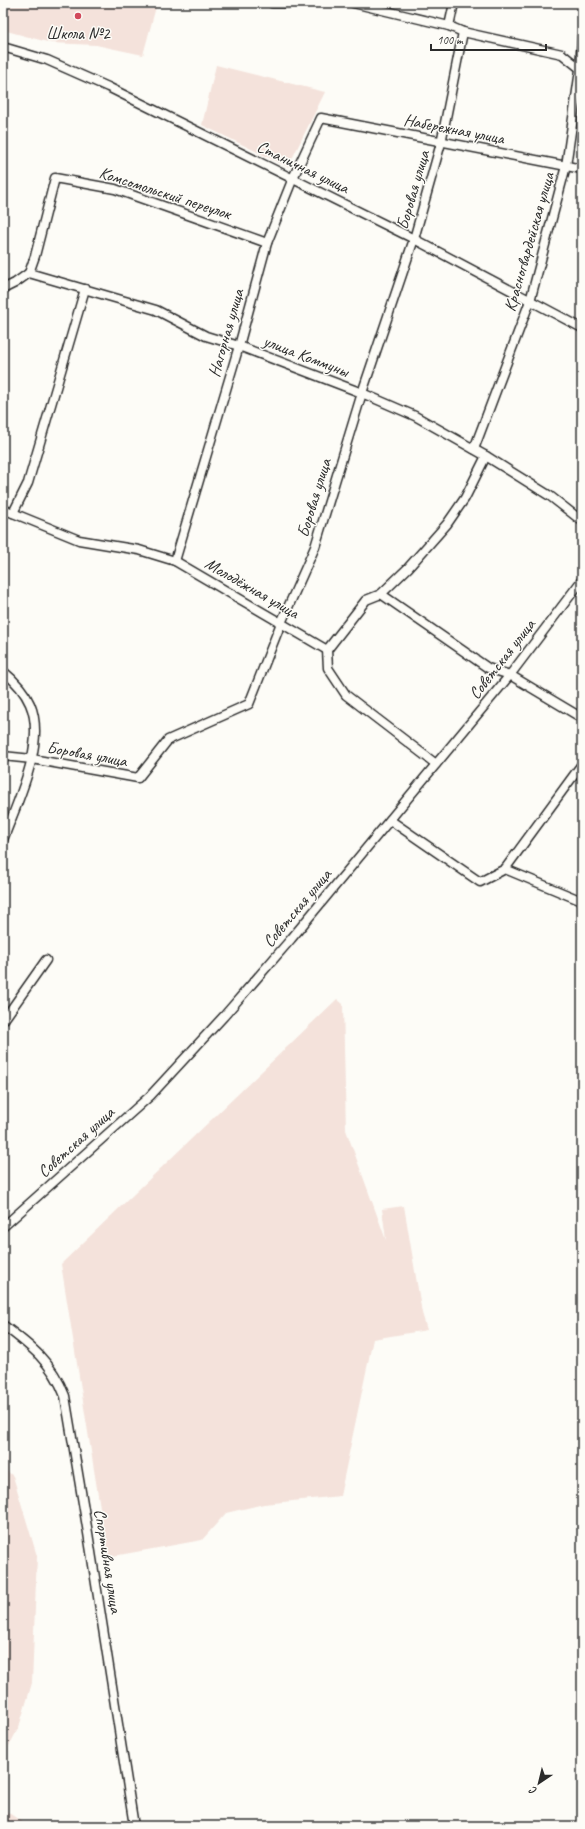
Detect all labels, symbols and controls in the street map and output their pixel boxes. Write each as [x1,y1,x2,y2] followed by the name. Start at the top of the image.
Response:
[73,11,83,21] marker: Школа №2
[46,23,111,44] place label: Школа №2
[431,26,546,52] scale bar
[437,32,464,48] text: 100 m
[402,109,507,149] street label: Набережная улица
[253,136,354,199] street label: Станичная улица
[392,147,435,232] street label: Боровая улица
[97,162,235,225] street label: Комсомольский переулок
[499,169,559,314] street label: Красногвардейская улица
[203,285,249,379] street label: Нагорная улица
[259,330,354,383] street label: улица Коммуны
[292,455,336,540] street label: Боровая улица
[201,553,304,624] street label: Молодёжная улица
[464,614,541,703] street label: Советская улица
[45,737,130,772] street label: Боровая улица
[258,863,337,951] street label: Советская улица
[33,1101,120,1182] street label: Советская улица
[89,1507,127,1616] street label: Спортивная улица
[519,1763,559,1803] north arrow
[526,1783,539,1798] text: С

